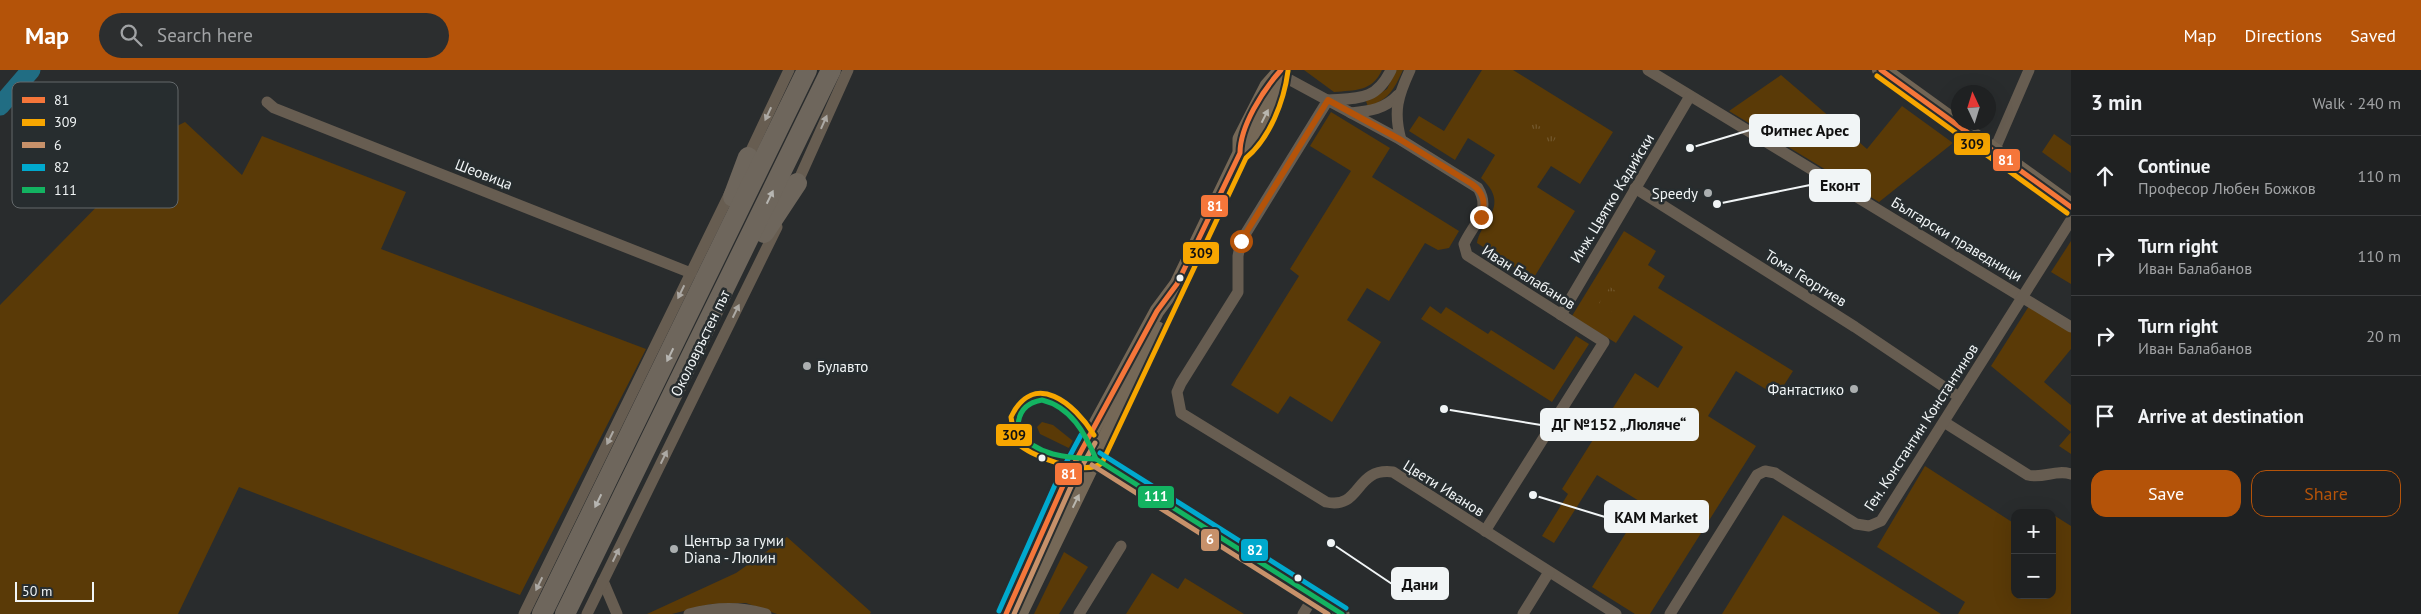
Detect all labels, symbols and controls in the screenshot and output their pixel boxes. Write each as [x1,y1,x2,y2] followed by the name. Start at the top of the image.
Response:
[99,13,449,58] search box
[25,20,69,51] text: Map
[117,21,145,49] icon: search
[157,23,253,47] text: Search here
[2184,24,2216,47] text: Map
[2244,24,2322,47] text: Directions
[2350,24,2396,47] text: Saved
[12,82,178,208] legend
[1951,85,1996,130] north arrow
[2091,89,2142,116] text: 3 min
[54,91,69,109] text: 81
[2312,93,2401,113] text: Walk · 240 m
[764,107,772,121] one-way arrow
[1262,109,1270,123] one-way arrow
[54,113,77,131] text: 309
[821,115,829,129] one-way arrow
[1750,115,1859,146] callout: Фитнес Арес
[1761,120,1849,140] text: Фитнес Арес
[1566,130,1658,266] street label: Инж. Цвятко Кадийски
[1953,132,1991,156] line badge: 309
[1960,135,1984,153] text: 309
[54,136,62,154] text: 6
[1992,148,2021,172] line badge: 81
[1998,151,2014,169] text: 81
[453,154,515,194] street label: Шеовица
[2138,154,2210,178] text: Continue
[54,158,69,176] text: 82
[2091,162,2119,190] icon: ahead
[2358,166,2401,186] text: 110 m
[1810,170,1870,201] callout: Еконт
[1820,175,1860,195] text: Еконт
[2138,178,2316,198] text: Професор Любен Божков
[54,181,77,199] text: 111
[1652,184,1698,203] place label: Speedy
[1702,187,1714,199] marker: Speedy
[766,190,774,204] one-way arrow
[1888,192,2026,286] street label: Български праведници
[1200,194,1229,218] line badge: 81
[1207,197,1223,215] text: 81
[1470,206,1493,229] route end
[1230,230,1253,253] route start
[2138,234,2218,258] text: Turn right
[1182,241,1220,265] line badge: 309
[1479,241,1579,313] street label: Иван Балабанов
[2091,242,2119,270] icon: right
[1189,244,1213,262] text: 309
[1762,245,1850,311] street label: Тома Георгиев
[2358,246,2401,266] text: 110 m
[2138,258,2252,278] text: Иван Балабанов
[1175,273,1185,283] unlabelled marker
[677,284,685,299] one-way arrow
[666,287,734,399] street label: Околовръстен път
[731,304,740,319] one-way arrow
[2138,314,2218,338] text: Turn right
[2091,322,2119,350] icon: right
[2366,326,2401,346] text: 20 m
[2138,338,2252,358] text: Иван Балабанов
[1860,340,1982,514] street label: Ген. Константин Константинов
[665,348,673,362] one-way arrow
[817,357,868,376] place label: Булавто
[801,360,813,372] marker: Булавто
[1768,380,1844,399] place label: Фантастико
[1848,383,1860,395] marker: Фантастико
[2091,402,2119,430] icon: arrive
[2138,404,2304,428] text: Arrive at destination
[1541,409,1698,440] callout: ДГ №152 „Люляче“
[1552,414,1686,434] text: ДГ №152 „Люляче“
[995,423,1033,447] line badge: 309
[1002,426,1026,444] text: 309
[606,430,614,445] one-way arrow
[660,450,668,464] one-way arrow
[1037,453,1047,463] unlabelled marker
[1400,455,1488,521] street label: Цвети Иванов
[1054,462,1083,486] line badge: 81
[1061,465,1077,483] text: 81
[2091,470,2241,517] button: Save
[2251,470,2401,517] button: Share
[1137,485,1175,509] line badge: 111
[1144,487,1168,505] text: 111
[594,494,602,508] one-way arrow
[1072,494,1080,508] one-way arrow
[1605,501,1708,532] callout: KAM Market
[1614,507,1698,527] text: KAM Market
[2011,509,2056,599] map controls
[2011,509,2056,554] button: +
[1200,528,1220,552] line badge: 6
[1206,530,1214,548] text: 6
[684,531,784,567] place label: Център за гуми Diana - Люлин
[1240,538,1269,562] line badge: 82
[1247,541,1263,559] text: 82
[668,543,680,555] marker: Център за гуми Diana - Люлин
[612,547,620,562] one-way arrow
[2011,554,2056,599] button: −
[1392,568,1448,599] callout: Дани
[1293,573,1303,583] unlabelled marker
[1402,574,1438,594] text: Дани
[535,576,543,591] one-way arrow
[15,579,94,602] scale bar
[22,582,52,600] text: 50 m

